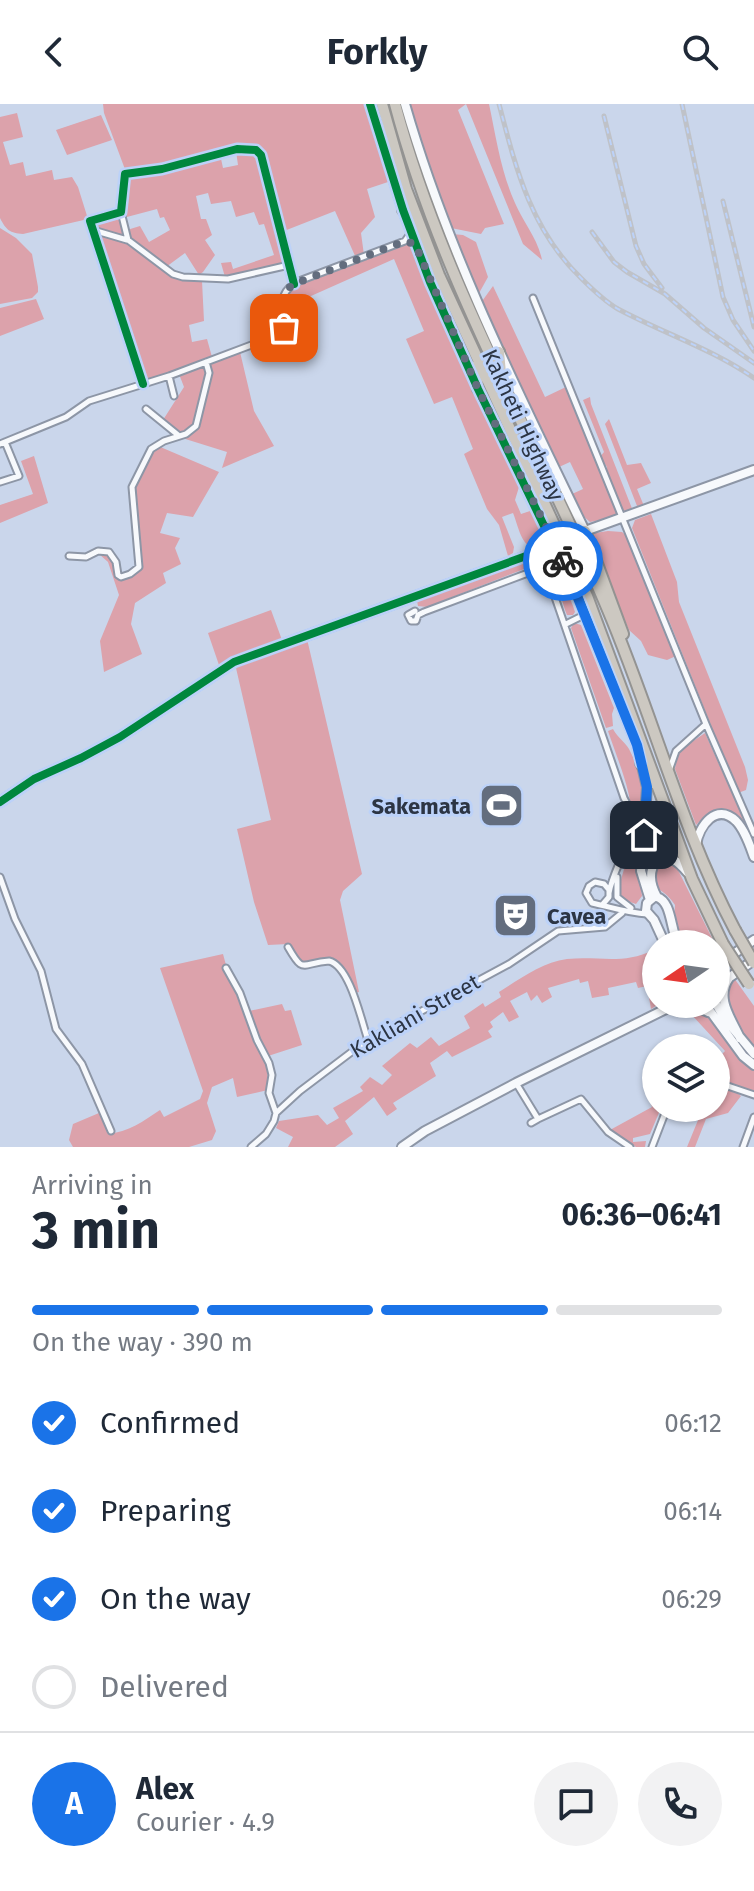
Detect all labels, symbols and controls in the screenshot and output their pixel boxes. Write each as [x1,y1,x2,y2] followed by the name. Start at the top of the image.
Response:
[32,30,76,74] icon: back
[327,30,427,74] text: Forkly
[678,30,722,74] icon: search
[250,294,318,362] pin
[262,306,306,350] icon: bag
[476,345,570,505] street label: Kakheti Highway
[523,521,603,601] courier
[541,539,585,583] icon: bike
[478,782,526,830] sports icon: Sakemata
[371,793,471,820] place label: Sakemata
[610,801,678,869] pin
[622,813,666,857] icon: home
[492,892,540,940] theatre icon: Cavea
[547,903,606,930] place label: Cavea
[642,930,730,1018] north arrow
[642,930,730,1122] map controls
[345,968,485,1064] street label: Kakliani Street
[642,1034,730,1122] button: layers
[32,1170,153,1201] text: Arriving in
[562,1197,722,1233] text: 06:36–06:41
[32,1199,160,1262] text: 3 min
[32,1327,253,1358] text: On the way · 390 m
[32,1401,76,1445] icon: check
[100,1405,240,1441] text: Confirmed
[664,1408,722,1439] text: 06:12
[32,1489,76,1533] icon: check
[100,1493,231,1529] text: Preparing
[663,1496,722,1527] text: 06:14
[32,1577,76,1621] icon: check
[100,1581,251,1617] text: On the way
[661,1584,722,1615] text: 06:29
[100,1669,229,1705] text: Delivered
[534,1762,618,1846] button: chat
[638,1762,722,1846] button: phone
[136,1771,194,1807] text: Alex
[65,1786,83,1822] text: A
[136,1807,275,1838] text: Courier · 4.9

